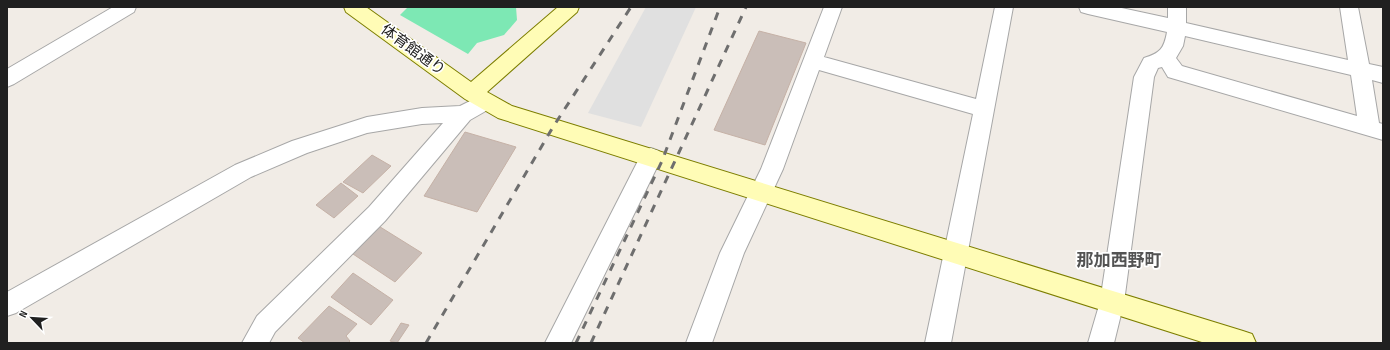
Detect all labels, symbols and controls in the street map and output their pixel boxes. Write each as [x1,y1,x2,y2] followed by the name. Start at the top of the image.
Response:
[377,20,449,80] street label: 体育館通り
[1077,251,1162,271] district label: 那加西野町
[12,298,52,338] north arrow
[16,308,31,319] text: N

